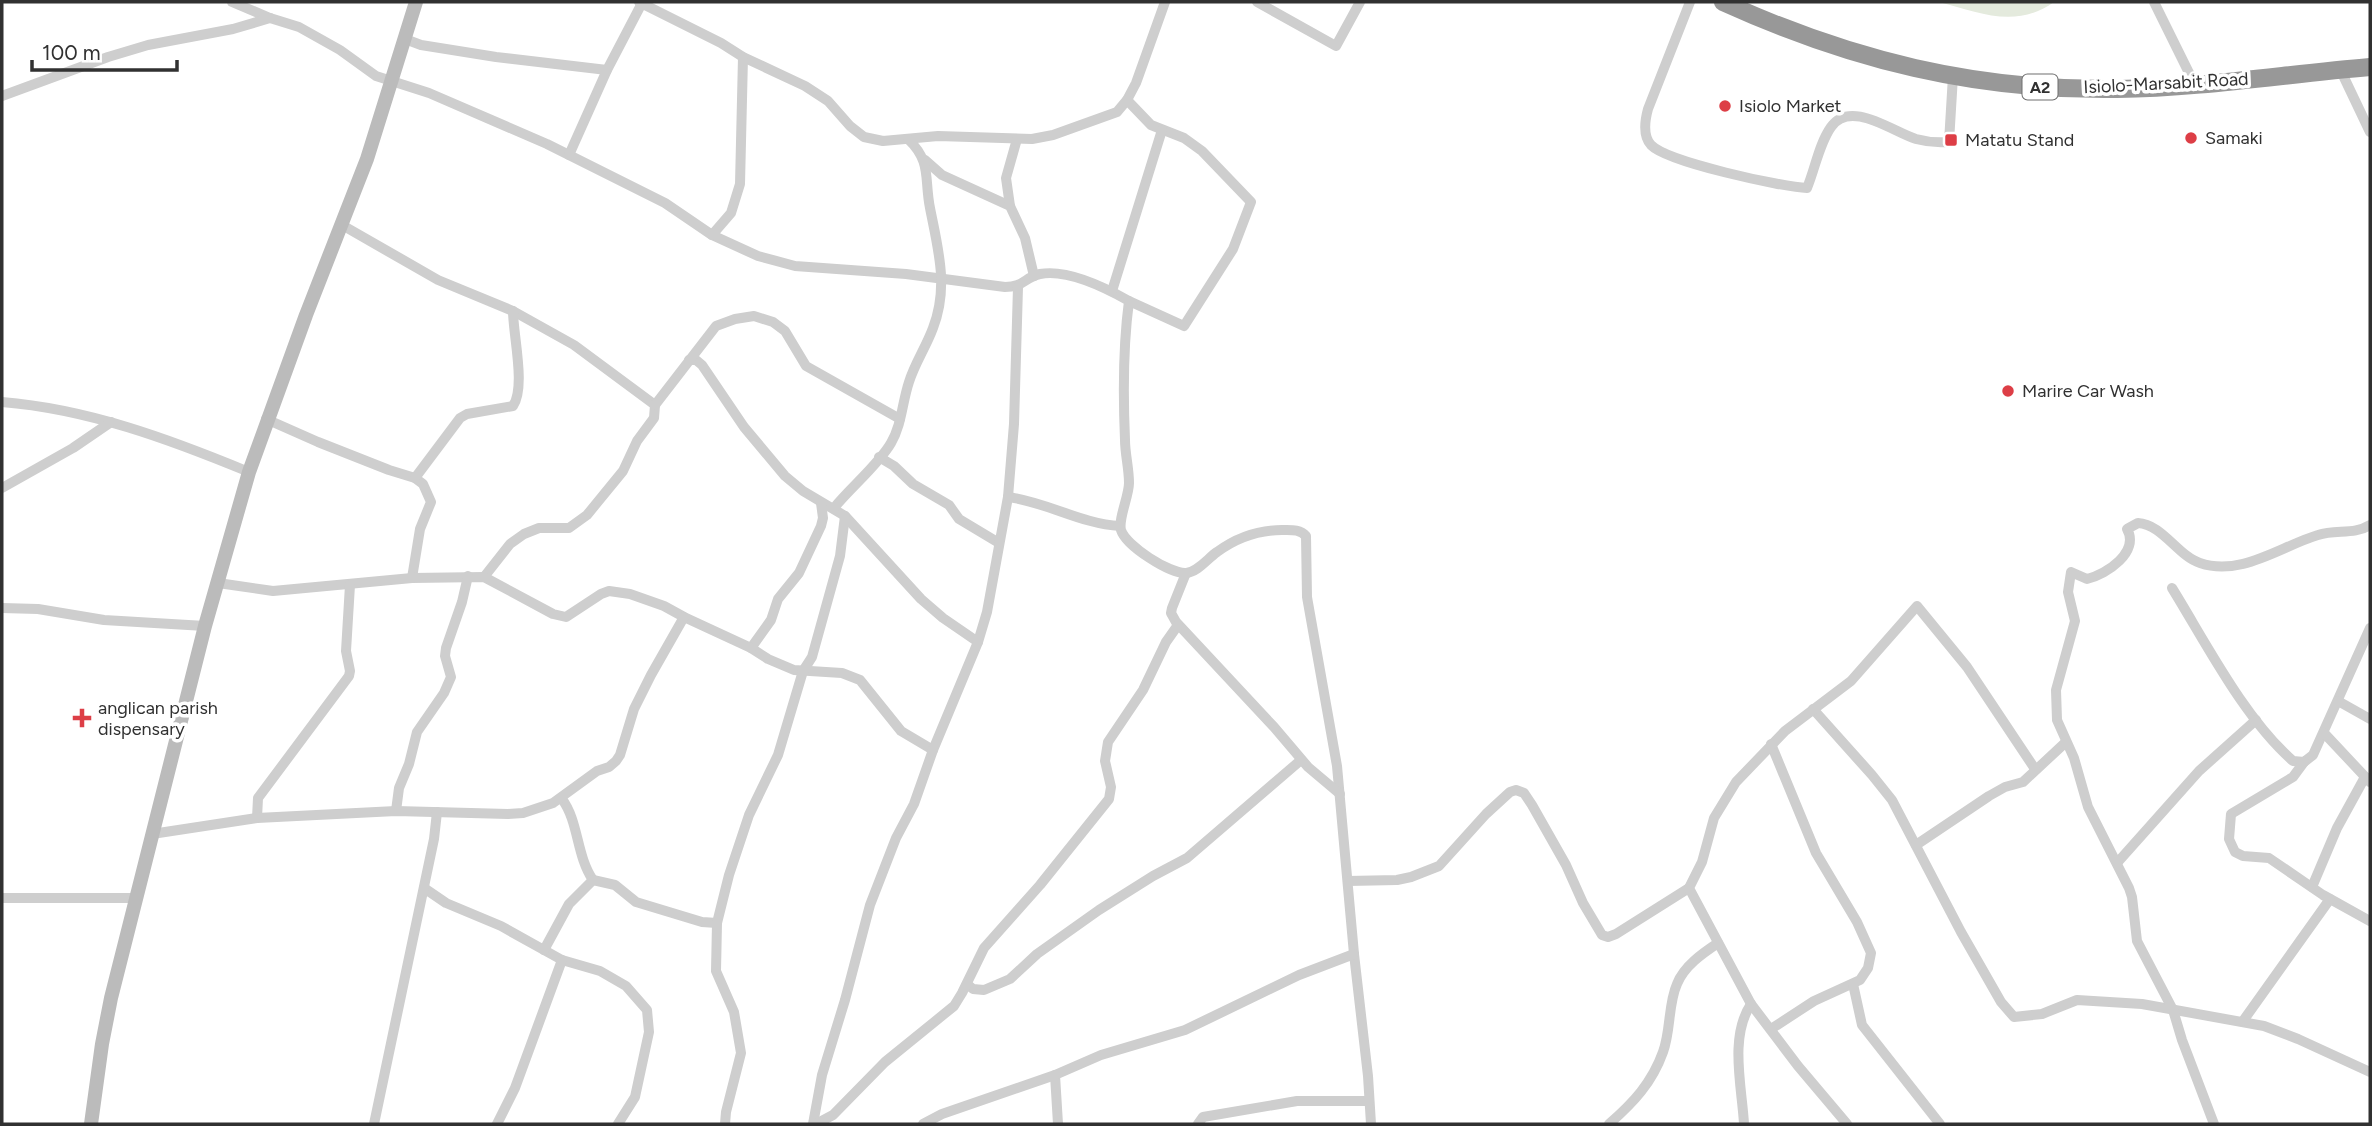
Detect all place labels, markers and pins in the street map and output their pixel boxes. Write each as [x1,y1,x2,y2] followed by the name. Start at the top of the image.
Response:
[1739,95,1842,117] place label: Isiolo Market
[1717,98,1733,114] marker: Isiolo Market
[2205,127,2263,149] place label: Samaki
[1965,129,2074,151] place label: Matatu Stand
[2183,130,2199,146] marker: Samaki
[1943,132,1959,148] marker: Matatu Stand
[2022,380,2154,402] place label: Marire Car Wash
[2000,383,2016,399] marker: Marire Car Wash
[98,697,218,740] place label: anglican parish dispensary
[72,708,92,728] marker: anglican parish dispensary

